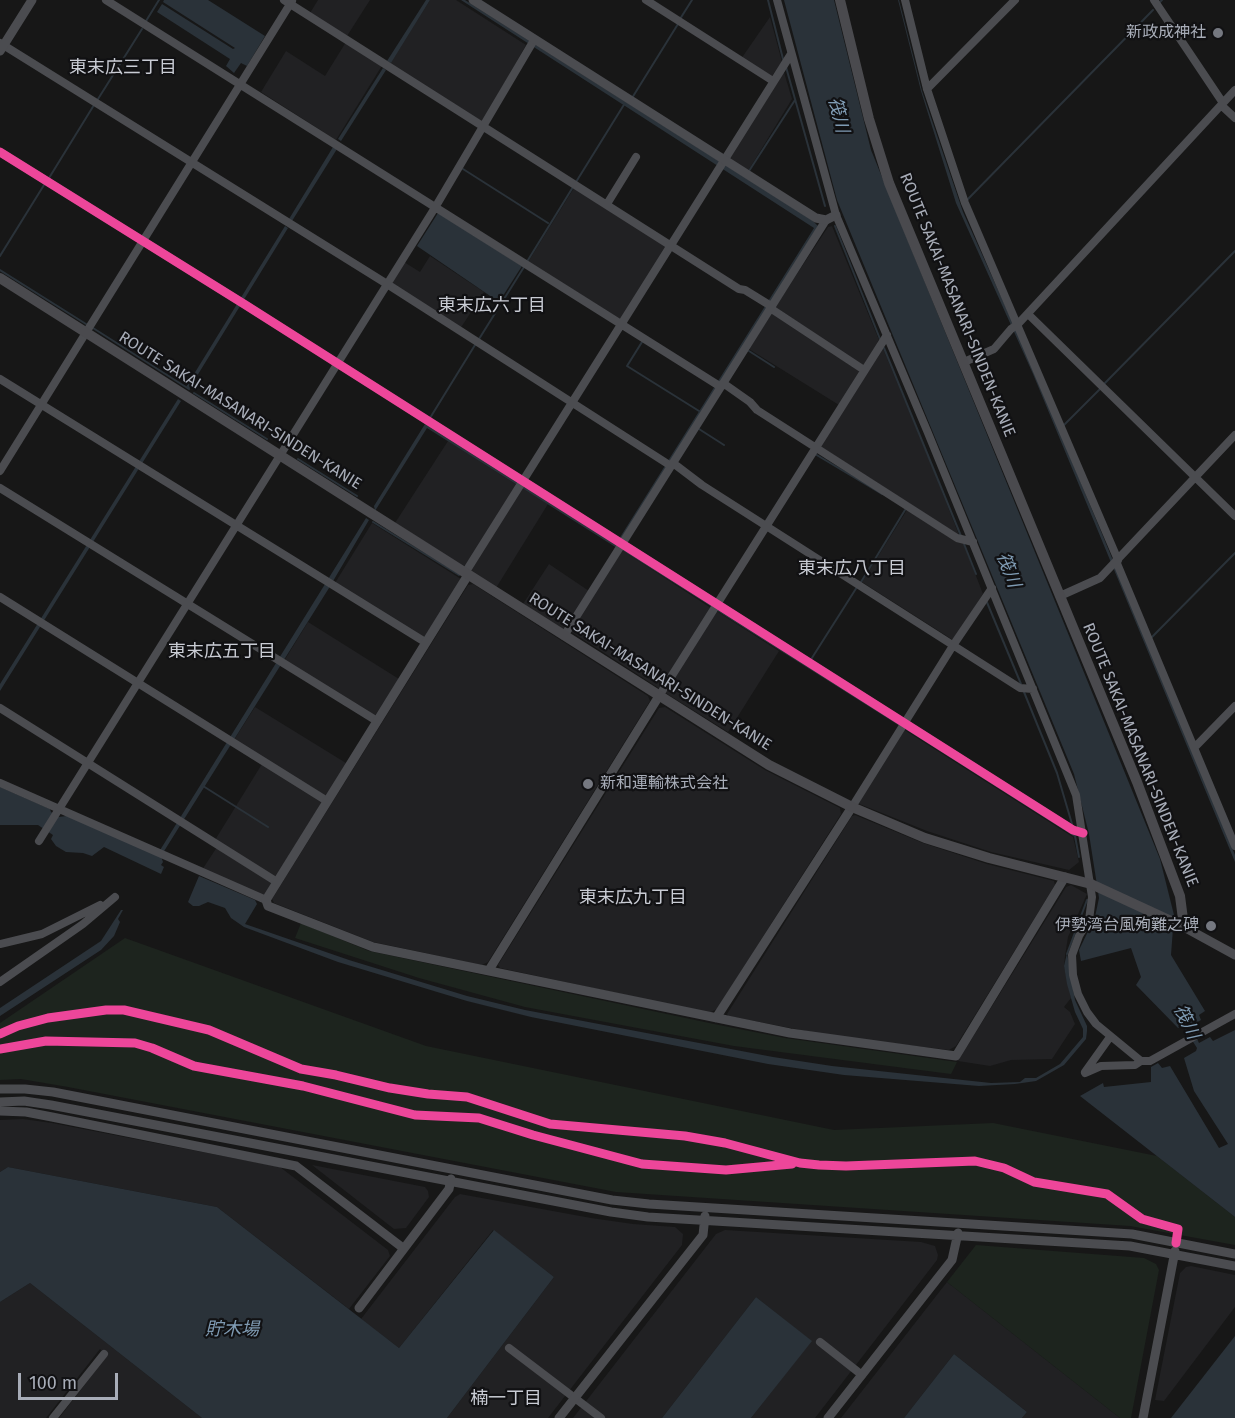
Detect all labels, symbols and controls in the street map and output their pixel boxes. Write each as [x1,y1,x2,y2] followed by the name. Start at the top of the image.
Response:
[1126,23,1206,43] place label: 新政成神社
[1211,26,1225,40] marker: 新政成神社
[69,57,177,79] district label: 東末広三丁目
[823,95,853,135] water label: 筏川
[895,170,1019,440] street label: ROUTE SAKAI-MASANARI-SINDEN-KANIE
[438,295,546,317] district label: 東末広六丁目
[115,328,365,494] street label: ROUTE SAKAI-MASANARI-SINDEN-KANIE
[991,549,1025,591] water label: 筏川
[798,558,906,580] district label: 東末広八丁目
[525,589,775,755] street label: ROUTE SAKAI-MASANARI-SINDEN-KANIE
[1078,620,1202,890] street label: ROUTE SAKAI-MASANARI-SINDEN-KANIE
[168,641,276,663] district label: 東末広五丁目
[600,774,728,794] place label: 新和運輸株式会社
[581,777,595,791] marker: 新和運輸株式会社
[579,887,687,909] district label: 東末広九丁目
[1055,916,1199,936] place label: 伊勢湾台風殉難之碑
[1204,919,1218,933] marker: 伊勢湾台風殉難之碑
[1168,1001,1204,1043] water label: 筏川
[205,1319,259,1341] water label: 貯木場
[21,1361,122,1399] scale bar
[29,1372,77,1394] text: 100 m
[470,1388,542,1410] district label: 楠一丁目

